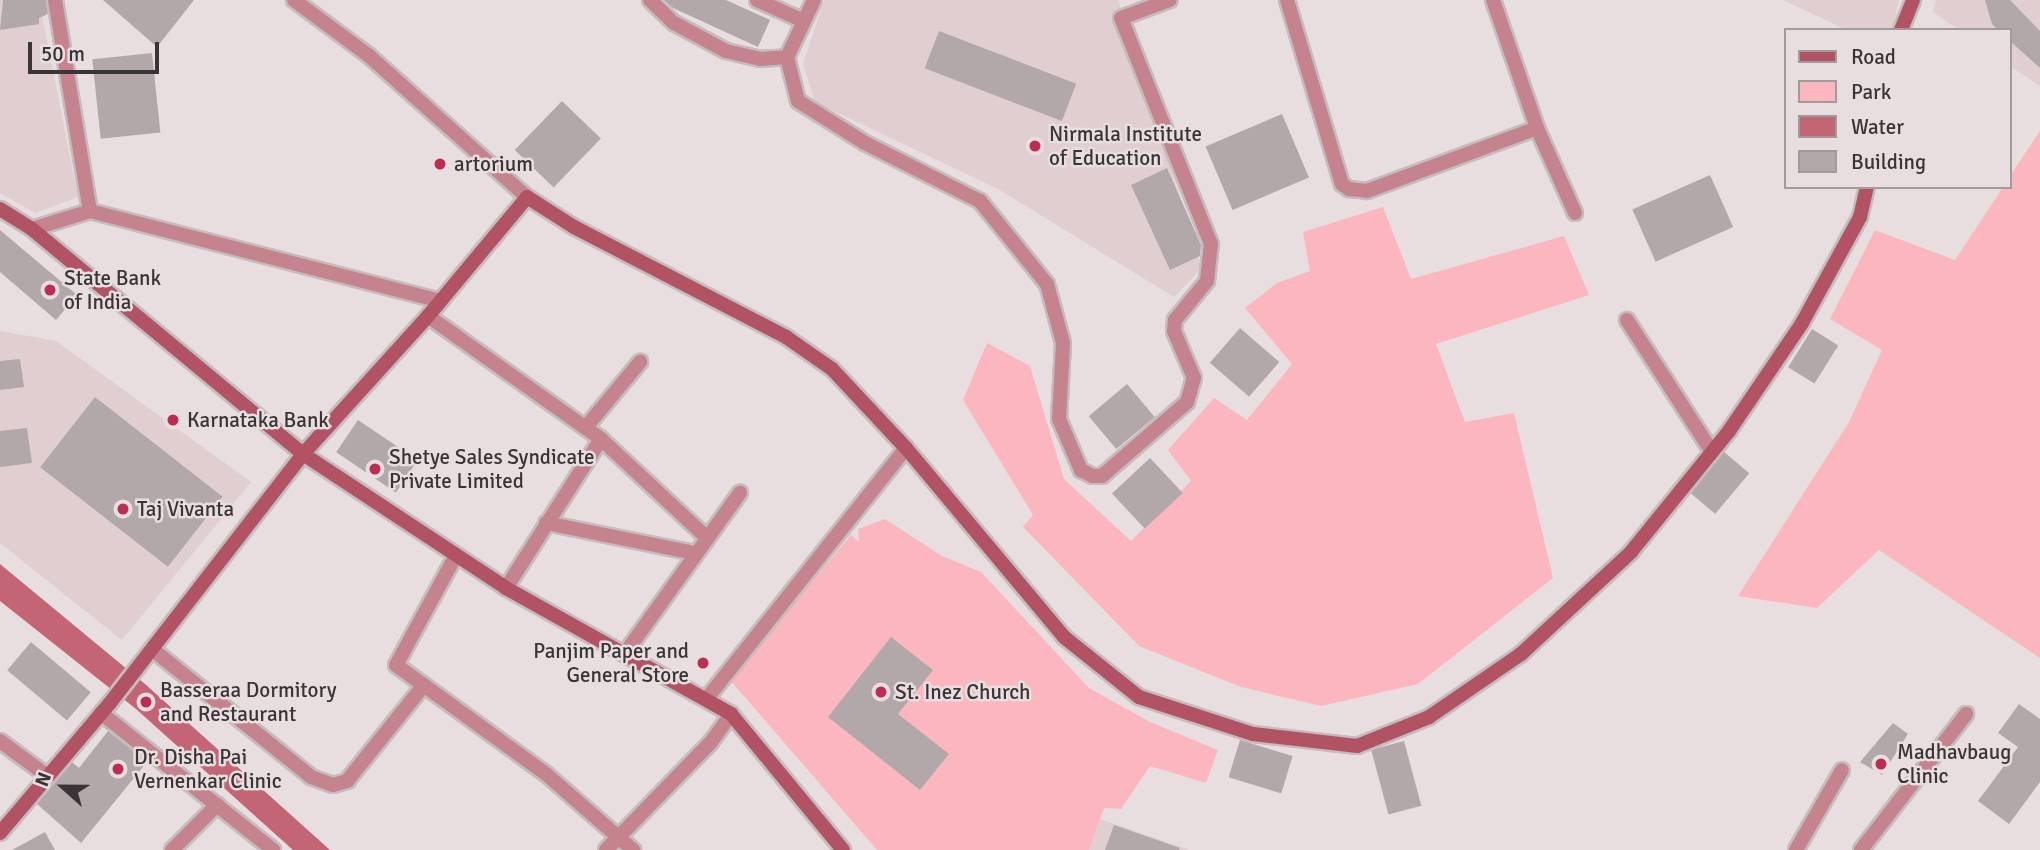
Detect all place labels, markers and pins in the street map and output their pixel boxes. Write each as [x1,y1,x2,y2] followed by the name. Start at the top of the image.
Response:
[1049,121,1202,171] place label: Nirmala Institute of Education
[1027,138,1043,154] marker: Nirmala Institute of Education
[454,151,533,177] place label: artorium
[432,156,448,172] marker: artorium
[64,265,161,315] place label: State Bank of India
[42,282,58,298] marker: State Bank of India
[187,407,329,433] place label: Karnataka Bank
[165,412,181,428] marker: Karnataka Bank
[389,444,595,494] place label: Shetye Sales Syndicate Private Limited
[367,461,383,477] marker: Shetye Sales Syndicate Private Limited
[137,496,234,522] place label: Taj Vivanta
[115,501,131,517] marker: Taj Vivanta
[533,638,689,688] place label: Panjim Paper and General Store
[695,655,711,671] marker: Panjim Paper and General Store
[160,677,336,727] place label: Basseraa Dormitory and Restaurant
[895,679,1031,705] place label: St. Inez Church
[873,684,889,700] marker: St. Inez Church
[138,694,154,710] marker: Basseraa Dormitory and Restaurant
[1897,739,2011,789] place label: Madhavbaug Clinic
[134,744,282,794] place label: Dr. Disha Pai Vernenkar Clinic
[1871,754,1891,774] marker: Madhavbaug Clinic
[108,759,128,779] marker: Dr. Disha Pai Vernenkar Clinic

